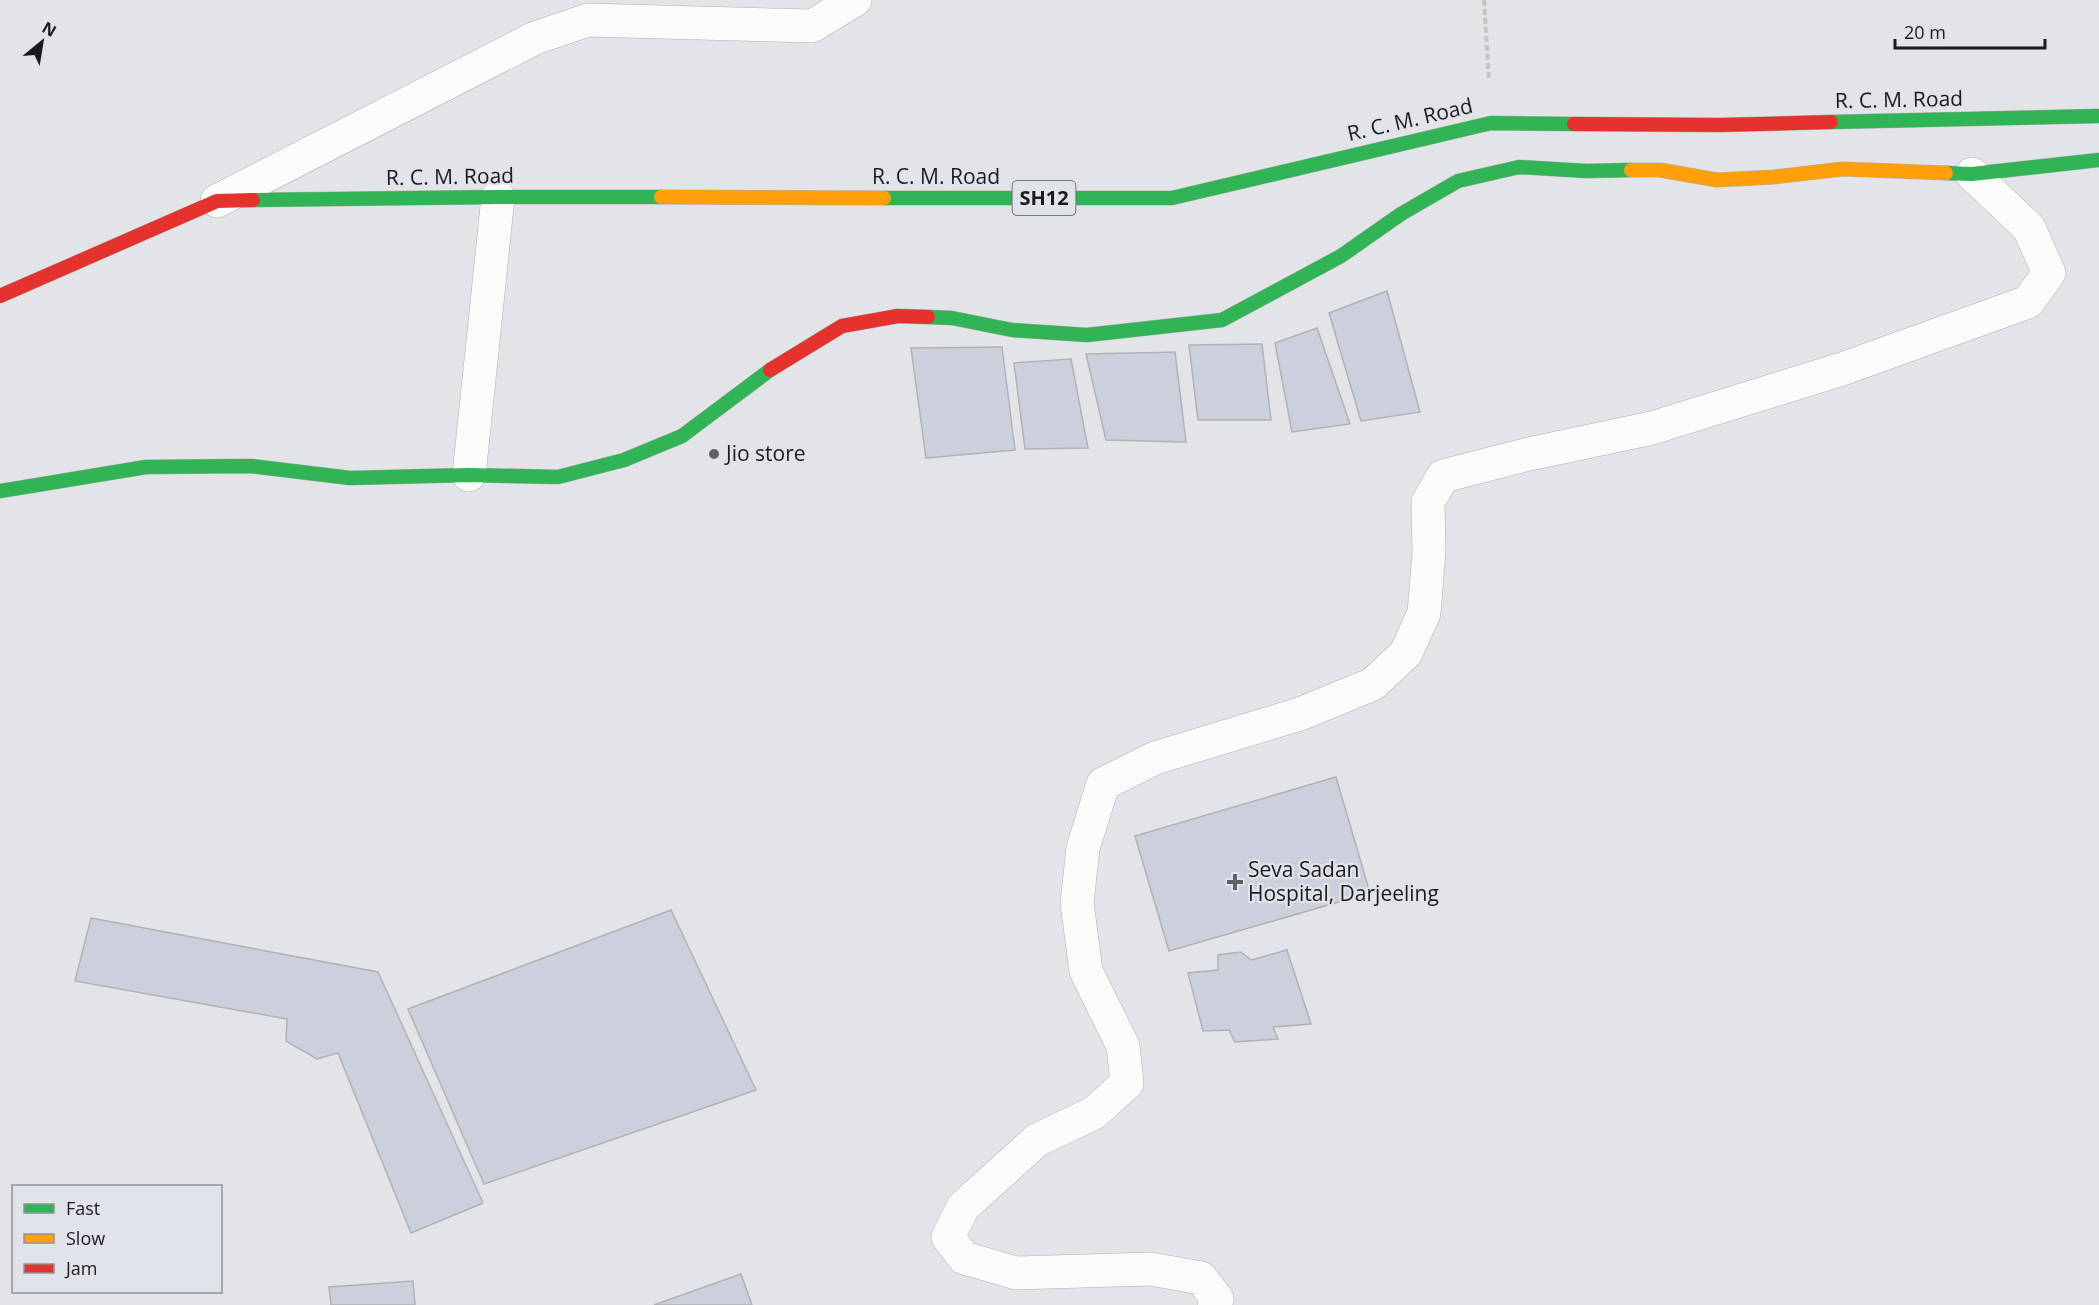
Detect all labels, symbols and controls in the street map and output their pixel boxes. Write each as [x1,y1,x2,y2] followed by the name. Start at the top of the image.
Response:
[12,12,72,72] north arrow
[1895,12,2045,50] scale bar
[38,16,61,42] text: N
[1904,20,1946,44] text: 20 m
[1835,84,1963,114] street label: R. C. M. Road
[1344,91,1475,147] street label: R. C. M. Road
[386,161,514,191] street label: R. C. M. Road
[872,162,1000,190] street label: R. C. M. Road
[1012,181,1076,215] road number: SH12
[724,439,806,467] place label: Jio store
[707,447,721,461] marker: Jio store
[1248,855,1439,907] place label: Seva Sadan Hospital, Darjeeling
[1226,873,1244,891] marker: Seva Sadan Hospital, Darjeeling
[12,1185,222,1293] legend
[66,1196,100,1220] text: Fast
[66,1226,105,1250] text: Slow
[64,1256,98,1280] text: Jam

